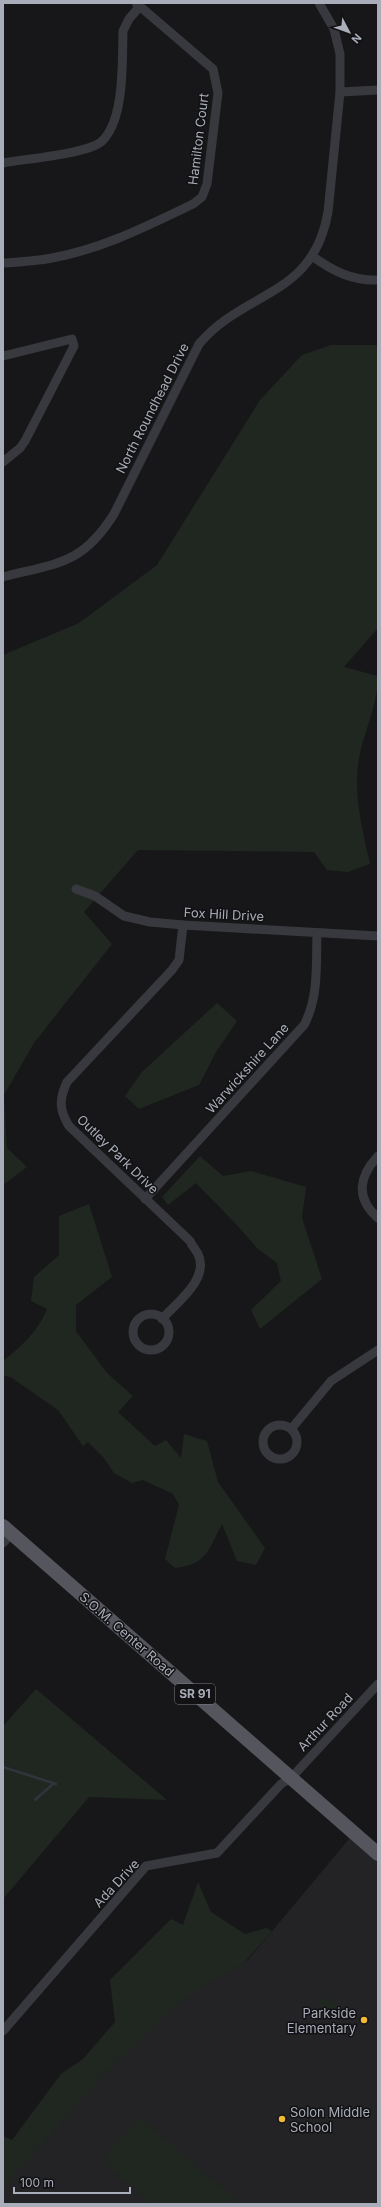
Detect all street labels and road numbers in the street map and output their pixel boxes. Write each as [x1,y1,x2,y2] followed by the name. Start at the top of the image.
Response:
[184,92,212,186] street label: Hamilton Court
[112,340,192,476] street label: North Roundhead Drive
[183,904,265,924] street label: Fox Hill Drive
[202,1019,292,1117] street label: Warwickshire Lane
[74,1111,162,1197] street label: Outley Park Drive
[76,1589,178,1679] street label: S.O.M. Center Road
[175,1684,215,1704] road number: SR 91
[294,1690,356,1754] street label: Arthur Road
[90,1856,142,1910] street label: Ada Drive

